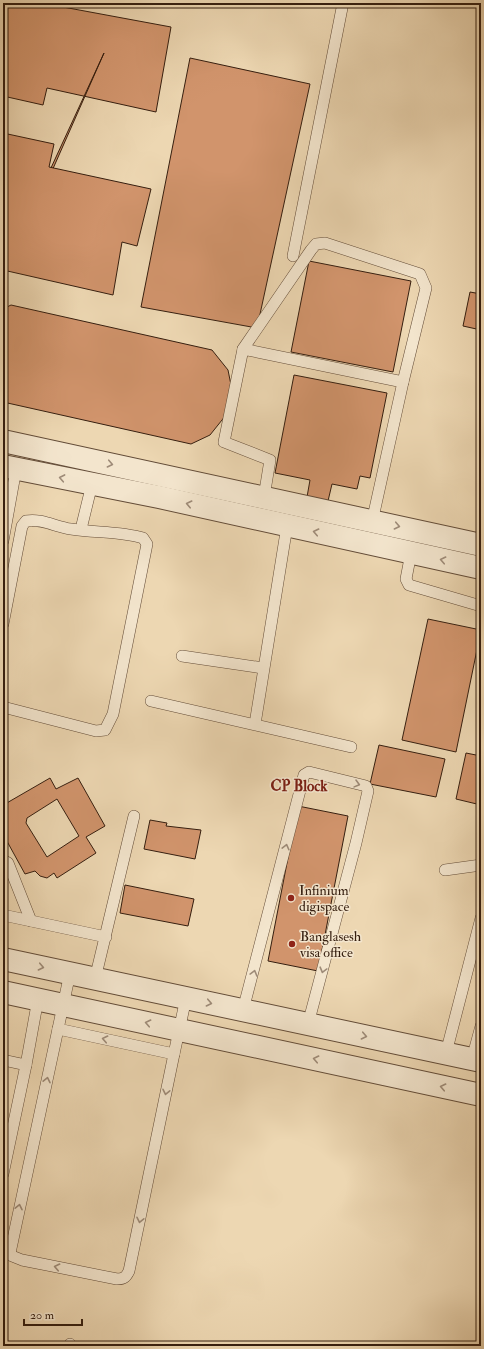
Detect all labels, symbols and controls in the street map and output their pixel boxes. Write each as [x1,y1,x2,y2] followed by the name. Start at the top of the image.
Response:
[106,459,113,467] one-way arrow
[59,474,65,482] one-way arrow
[186,500,192,508] one-way arrow
[394,522,400,530] one-way arrow
[313,528,319,536] one-way arrow
[440,557,446,565] one-way arrow
[271,777,328,796] district label: CP Block
[354,779,361,787] one-way arrow
[281,844,289,850] one-way arrow
[299,882,350,916] place label: Infinium digispace
[286,893,296,903] marker: Infinium digispace
[299,928,362,961] place label: Banglasesh visa office
[287,939,297,949] marker: Banglasesh visa office
[38,963,44,971] one-way arrow
[319,967,327,974] one-way arrow
[249,970,257,976] one-way arrow
[206,999,212,1007] one-way arrow
[145,1020,151,1028] one-way arrow
[361,1031,367,1039] one-way arrow
[102,1036,108,1044] one-way arrow
[313,1056,319,1064] one-way arrow
[42,1077,50,1083] one-way arrow
[440,1083,446,1091] one-way arrow
[162,1089,170,1096] one-way arrow
[15,1204,23,1210] one-way arrow
[136,1217,144,1223] one-way arrow
[54,1263,60,1272] one-way arrow
[24,1301,82,1327] scale bar
[30,1308,55,1323] text: 20 m

